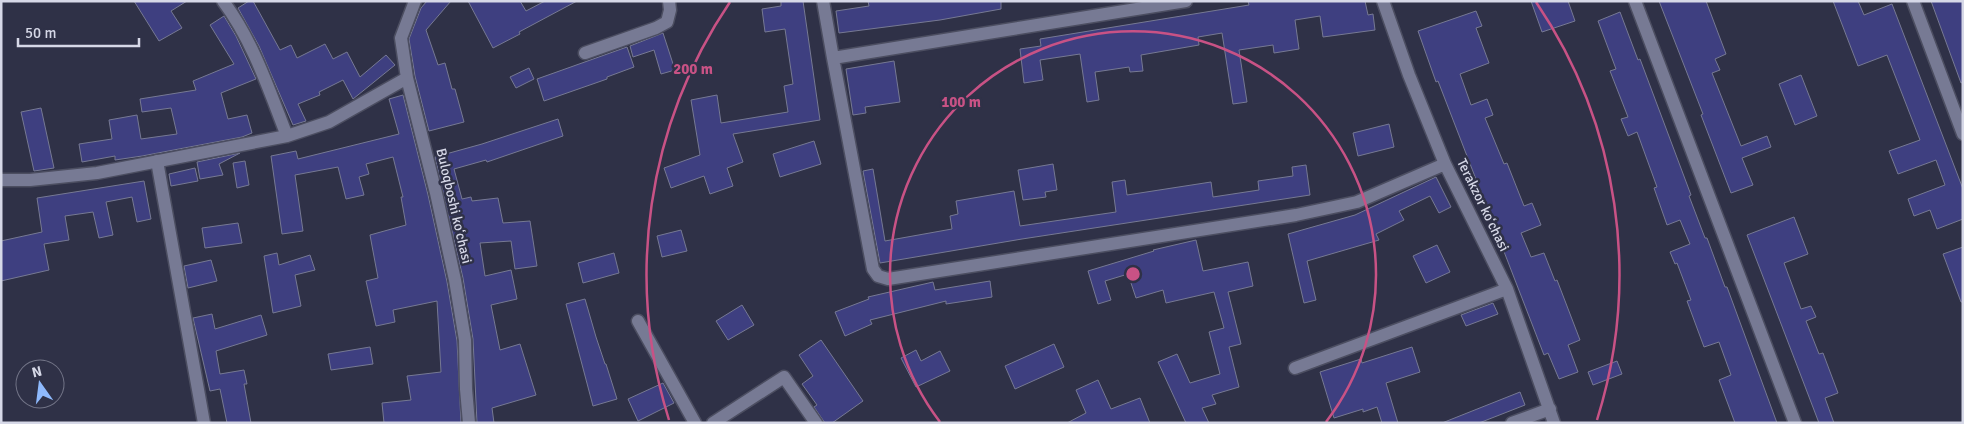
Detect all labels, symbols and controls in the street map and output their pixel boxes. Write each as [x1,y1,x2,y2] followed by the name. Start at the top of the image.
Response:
[18,15,139,47] scale bar
[25,24,56,42] text: 50 m
[673,60,713,78] text: 200 m
[941,93,981,111] text: 100 m
[432,147,476,265] street label: Buloqboshi koʻchasi
[1453,156,1513,254] street label: Terakzor koʻchasi
[1124,265,1142,283] centre of rings
[15,359,65,409] north arrow
[30,362,44,381] text: N

